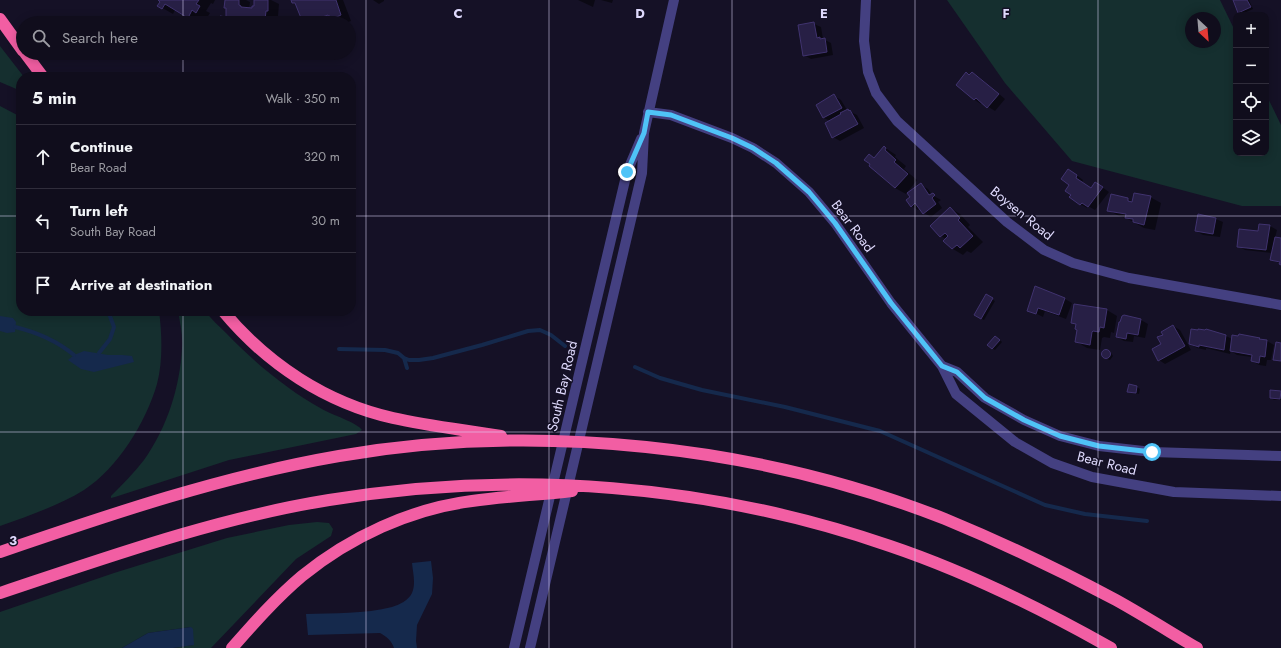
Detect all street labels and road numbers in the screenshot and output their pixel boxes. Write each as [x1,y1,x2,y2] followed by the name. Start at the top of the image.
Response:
[986,181,1058,245] street label: Boysen Road
[827,196,879,256] street label: Bear Road
[542,339,582,433] street label: South Bay Road
[1075,446,1139,480] street label: Bear Road

